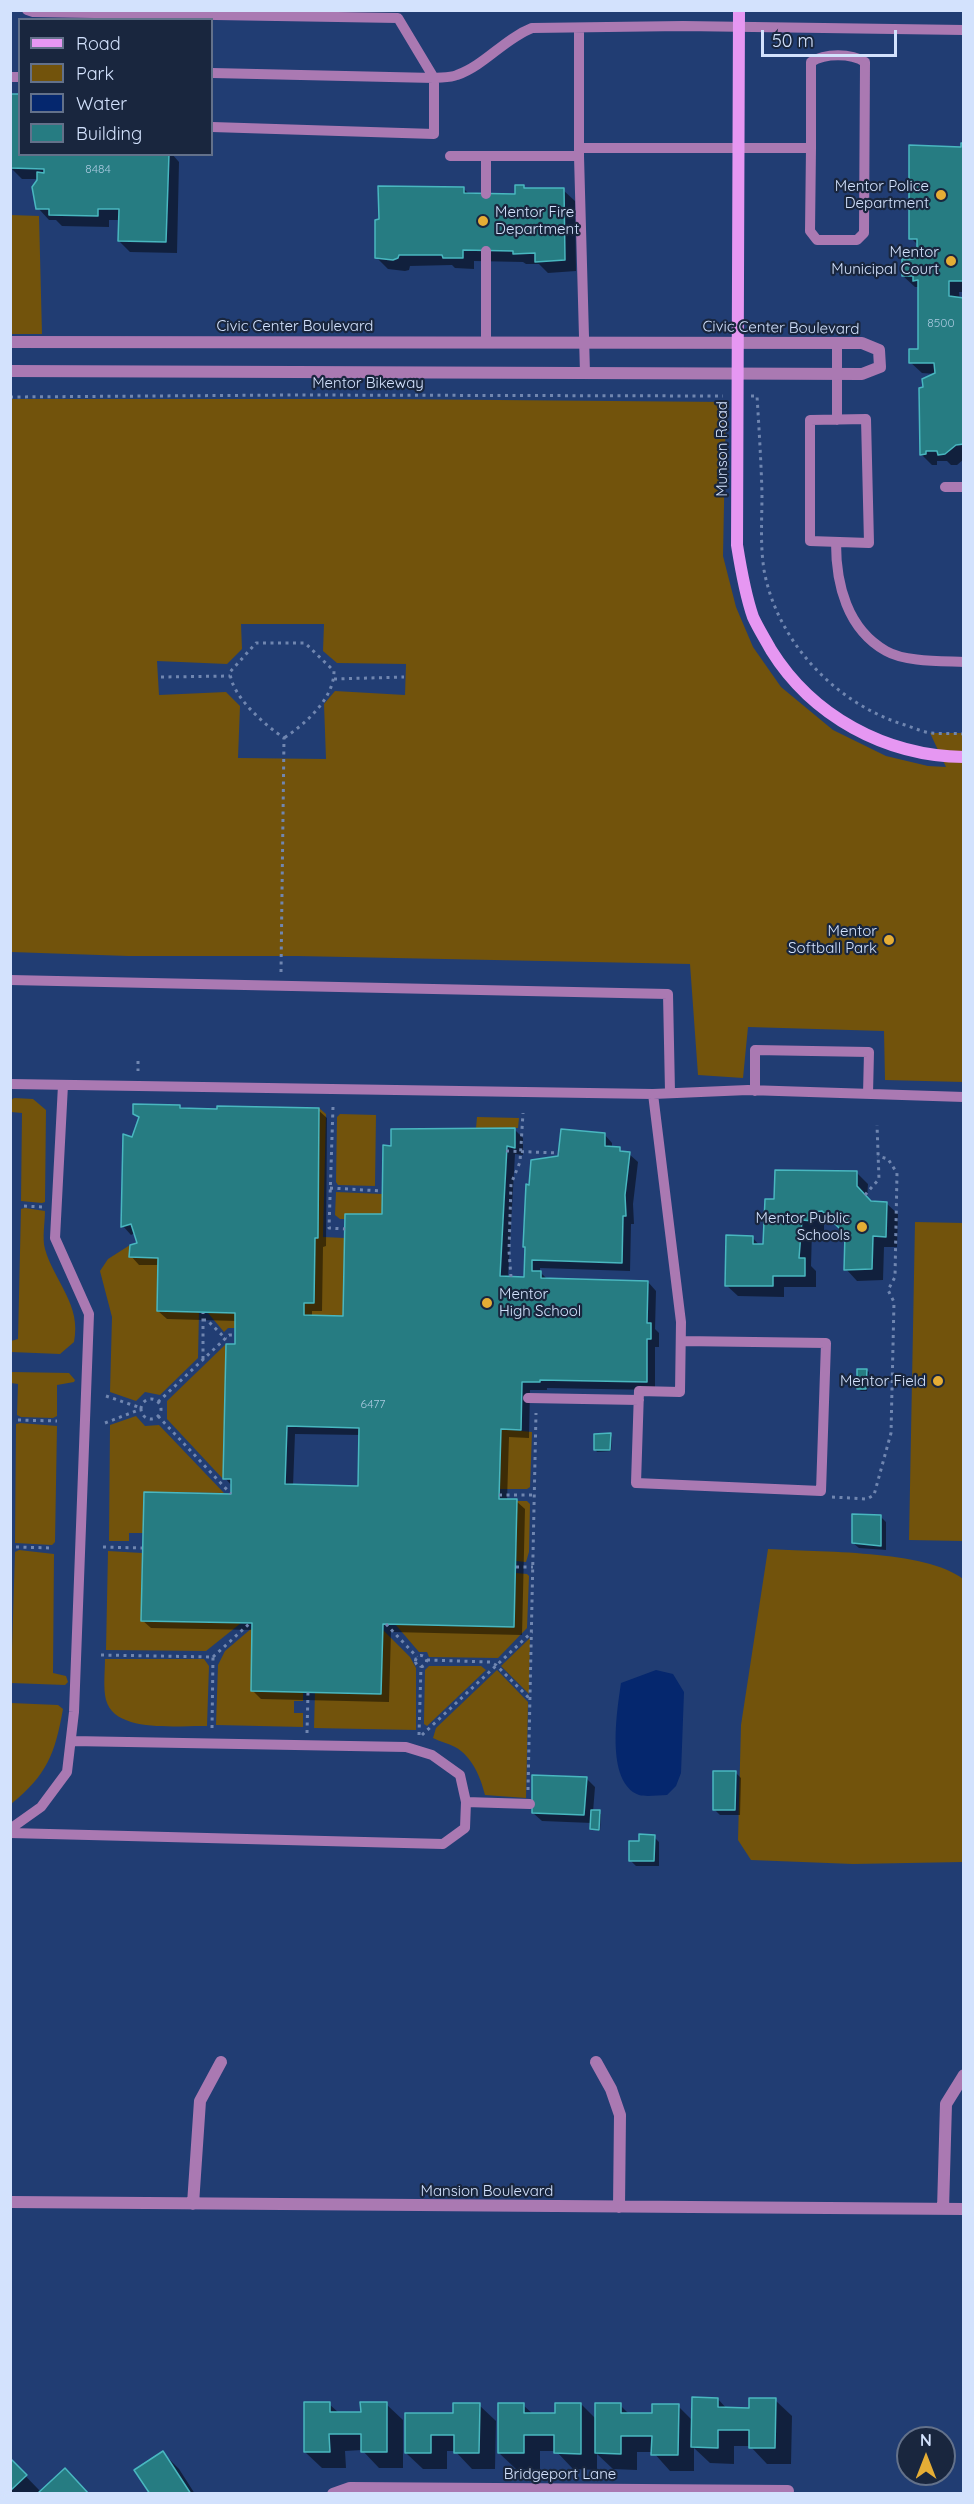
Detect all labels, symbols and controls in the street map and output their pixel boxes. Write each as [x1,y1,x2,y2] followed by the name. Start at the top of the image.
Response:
[18,18,213,156] legend
[764,18,900,56] scale bar
[772,29,814,52] text: 50 m
[76,32,121,55] text: Road
[76,62,114,85] text: Park
[76,92,127,115] text: Water
[76,122,142,145] text: Building
[85,162,111,176] house number: 8484
[835,177,929,212] place label: Mentor Police Department
[934,188,948,202] marker: Mentor Police Department
[495,203,579,238] place label: Mentor Fire Department
[476,214,490,228] marker: Mentor Fire Department
[831,243,939,278] place label: Mentor Municipal Court
[944,254,958,268] marker: Mentor Municipal Court
[927,316,955,330] house number: 8500
[217,317,373,335] street label: Civic Center Boulevard
[702,318,860,338] street label: Civic Center Boulevard
[312,374,424,392] street label: Mentor Bikeway
[713,401,731,497] street label: Munson Road
[788,922,877,957] place label: Mentor Softball Park
[882,933,896,947] marker: Mentor Softball Park
[756,1209,850,1244] place label: Mentor Public Schools
[855,1220,869,1234] marker: Mentor Public Schools
[499,1285,581,1320] place label: Mentor High School
[480,1296,494,1310] marker: Mentor High School
[840,1372,926,1390] place label: Mentor Field
[931,1374,945,1388] marker: Mentor Field
[361,1397,385,1411] house number: 6477
[421,2182,553,2200] street label: Mansion Boulevard
[896,2426,956,2486] north arrow
[920,2430,932,2450] text: N
[504,2465,616,2483] street label: Bridgeport Lane

